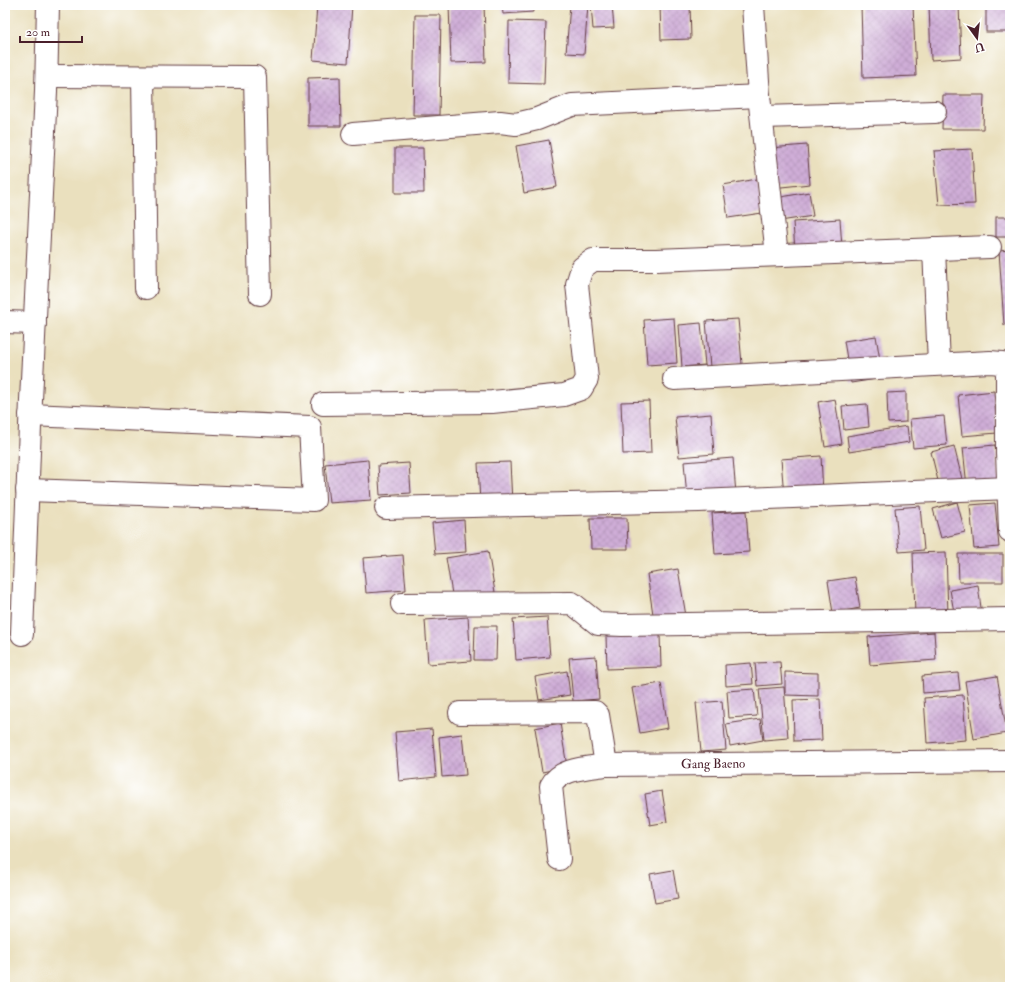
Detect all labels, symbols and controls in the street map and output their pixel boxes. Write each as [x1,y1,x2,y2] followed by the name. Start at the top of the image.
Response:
[20,18,82,44] scale bar
[957,18,997,58] north arrow
[26,25,51,40] text: 20 m
[973,40,986,55] text: U
[681,756,745,772] street label: Gang Baeno

